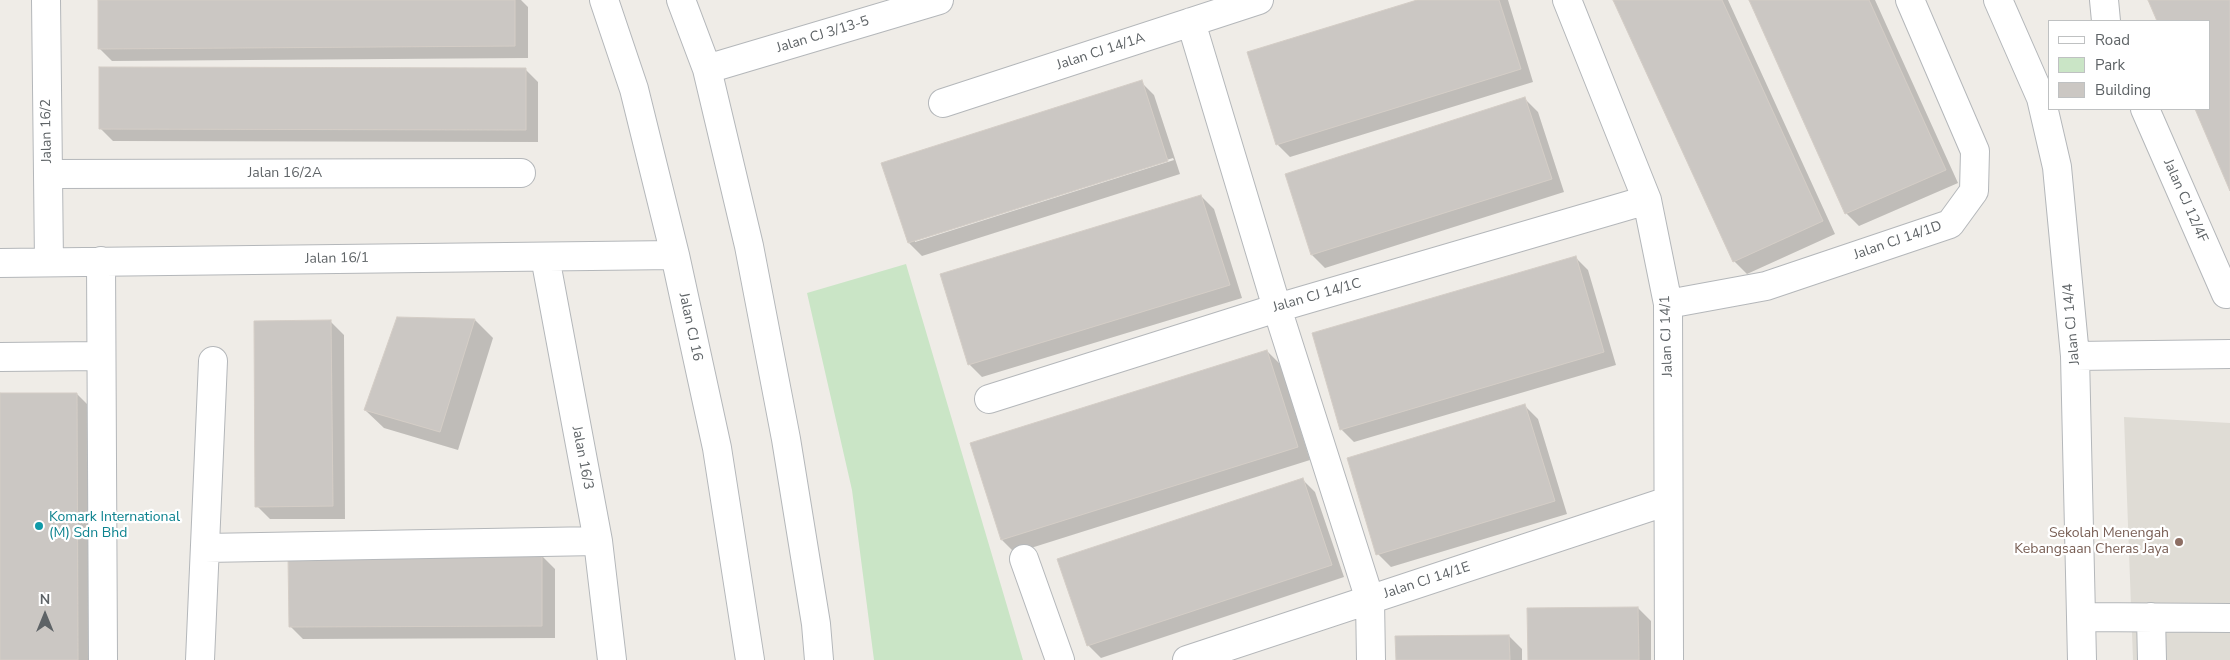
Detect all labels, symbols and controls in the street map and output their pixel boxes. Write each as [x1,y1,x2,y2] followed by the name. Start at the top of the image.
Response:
[775,13,871,57] street label: Jalan CJ 3/13-5
[2048,20,2210,110] legend
[1055,30,1147,74] street label: Jalan CJ 14/1A
[2095,30,2130,50] text: Road
[2095,55,2125,75] text: Park
[2095,80,2151,100] text: Building
[38,99,56,163] street label: Jalan 16/2
[2159,157,2211,245] street label: Jalan CJ 12/4F
[248,166,322,182] street label: Jalan 16/2A
[1852,218,1944,264] street label: Jalan CJ 14/1D
[305,250,369,268] street label: Jalan 16/1
[1271,275,1363,317] street label: Jalan CJ 14/1C
[2060,283,2084,365] street label: Jalan CJ 14/4
[675,291,705,363] street label: Jalan CJ 16
[1657,295,1677,377] street label: Jalan CJ 14/1
[568,425,596,491] street label: Jalan 16/3
[49,510,180,542] place label: Komark International (M) Sdn Bhd
[33,520,45,532] marker: Komark International (M) Sdn Bhd
[2014,526,2169,558] place label: Sekolah Menengah Kebangsaan Cheras Jaya
[2173,536,2185,548] marker: Sekolah Menengah Kebangsaan Cheras Jaya
[1382,559,1472,603] street label: Jalan CJ 14/1E
[20,590,70,640] north arrow
[40,590,50,609] text: N

